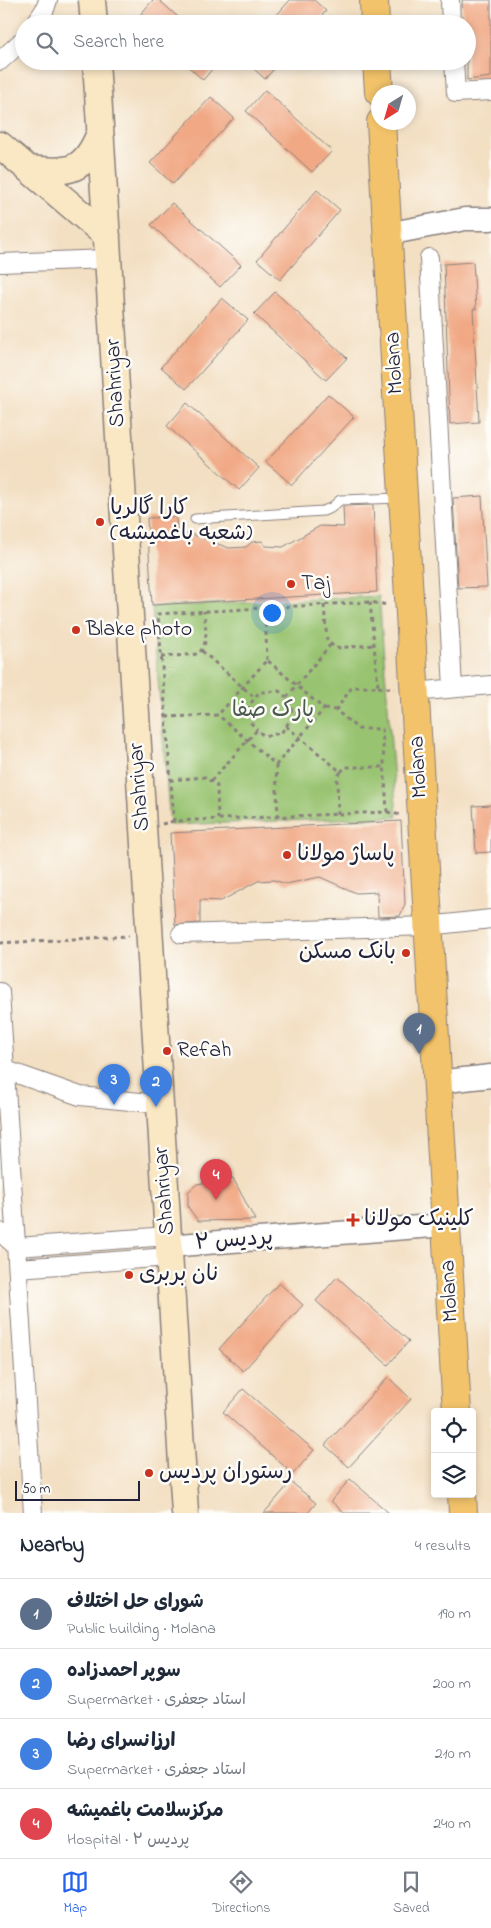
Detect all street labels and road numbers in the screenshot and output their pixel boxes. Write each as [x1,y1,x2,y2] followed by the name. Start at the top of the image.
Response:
[377,331,413,395] street label: Molana
[98,338,135,428] street label: Shahriyar
[401,735,437,799] street label: Molana
[121,741,160,832] street label: Shahriyar
[146,1145,185,1236] street label: Shahriyar
[194,1222,274,1260] street label: پردیس ۲
[432,1259,468,1323] street label: Molana

